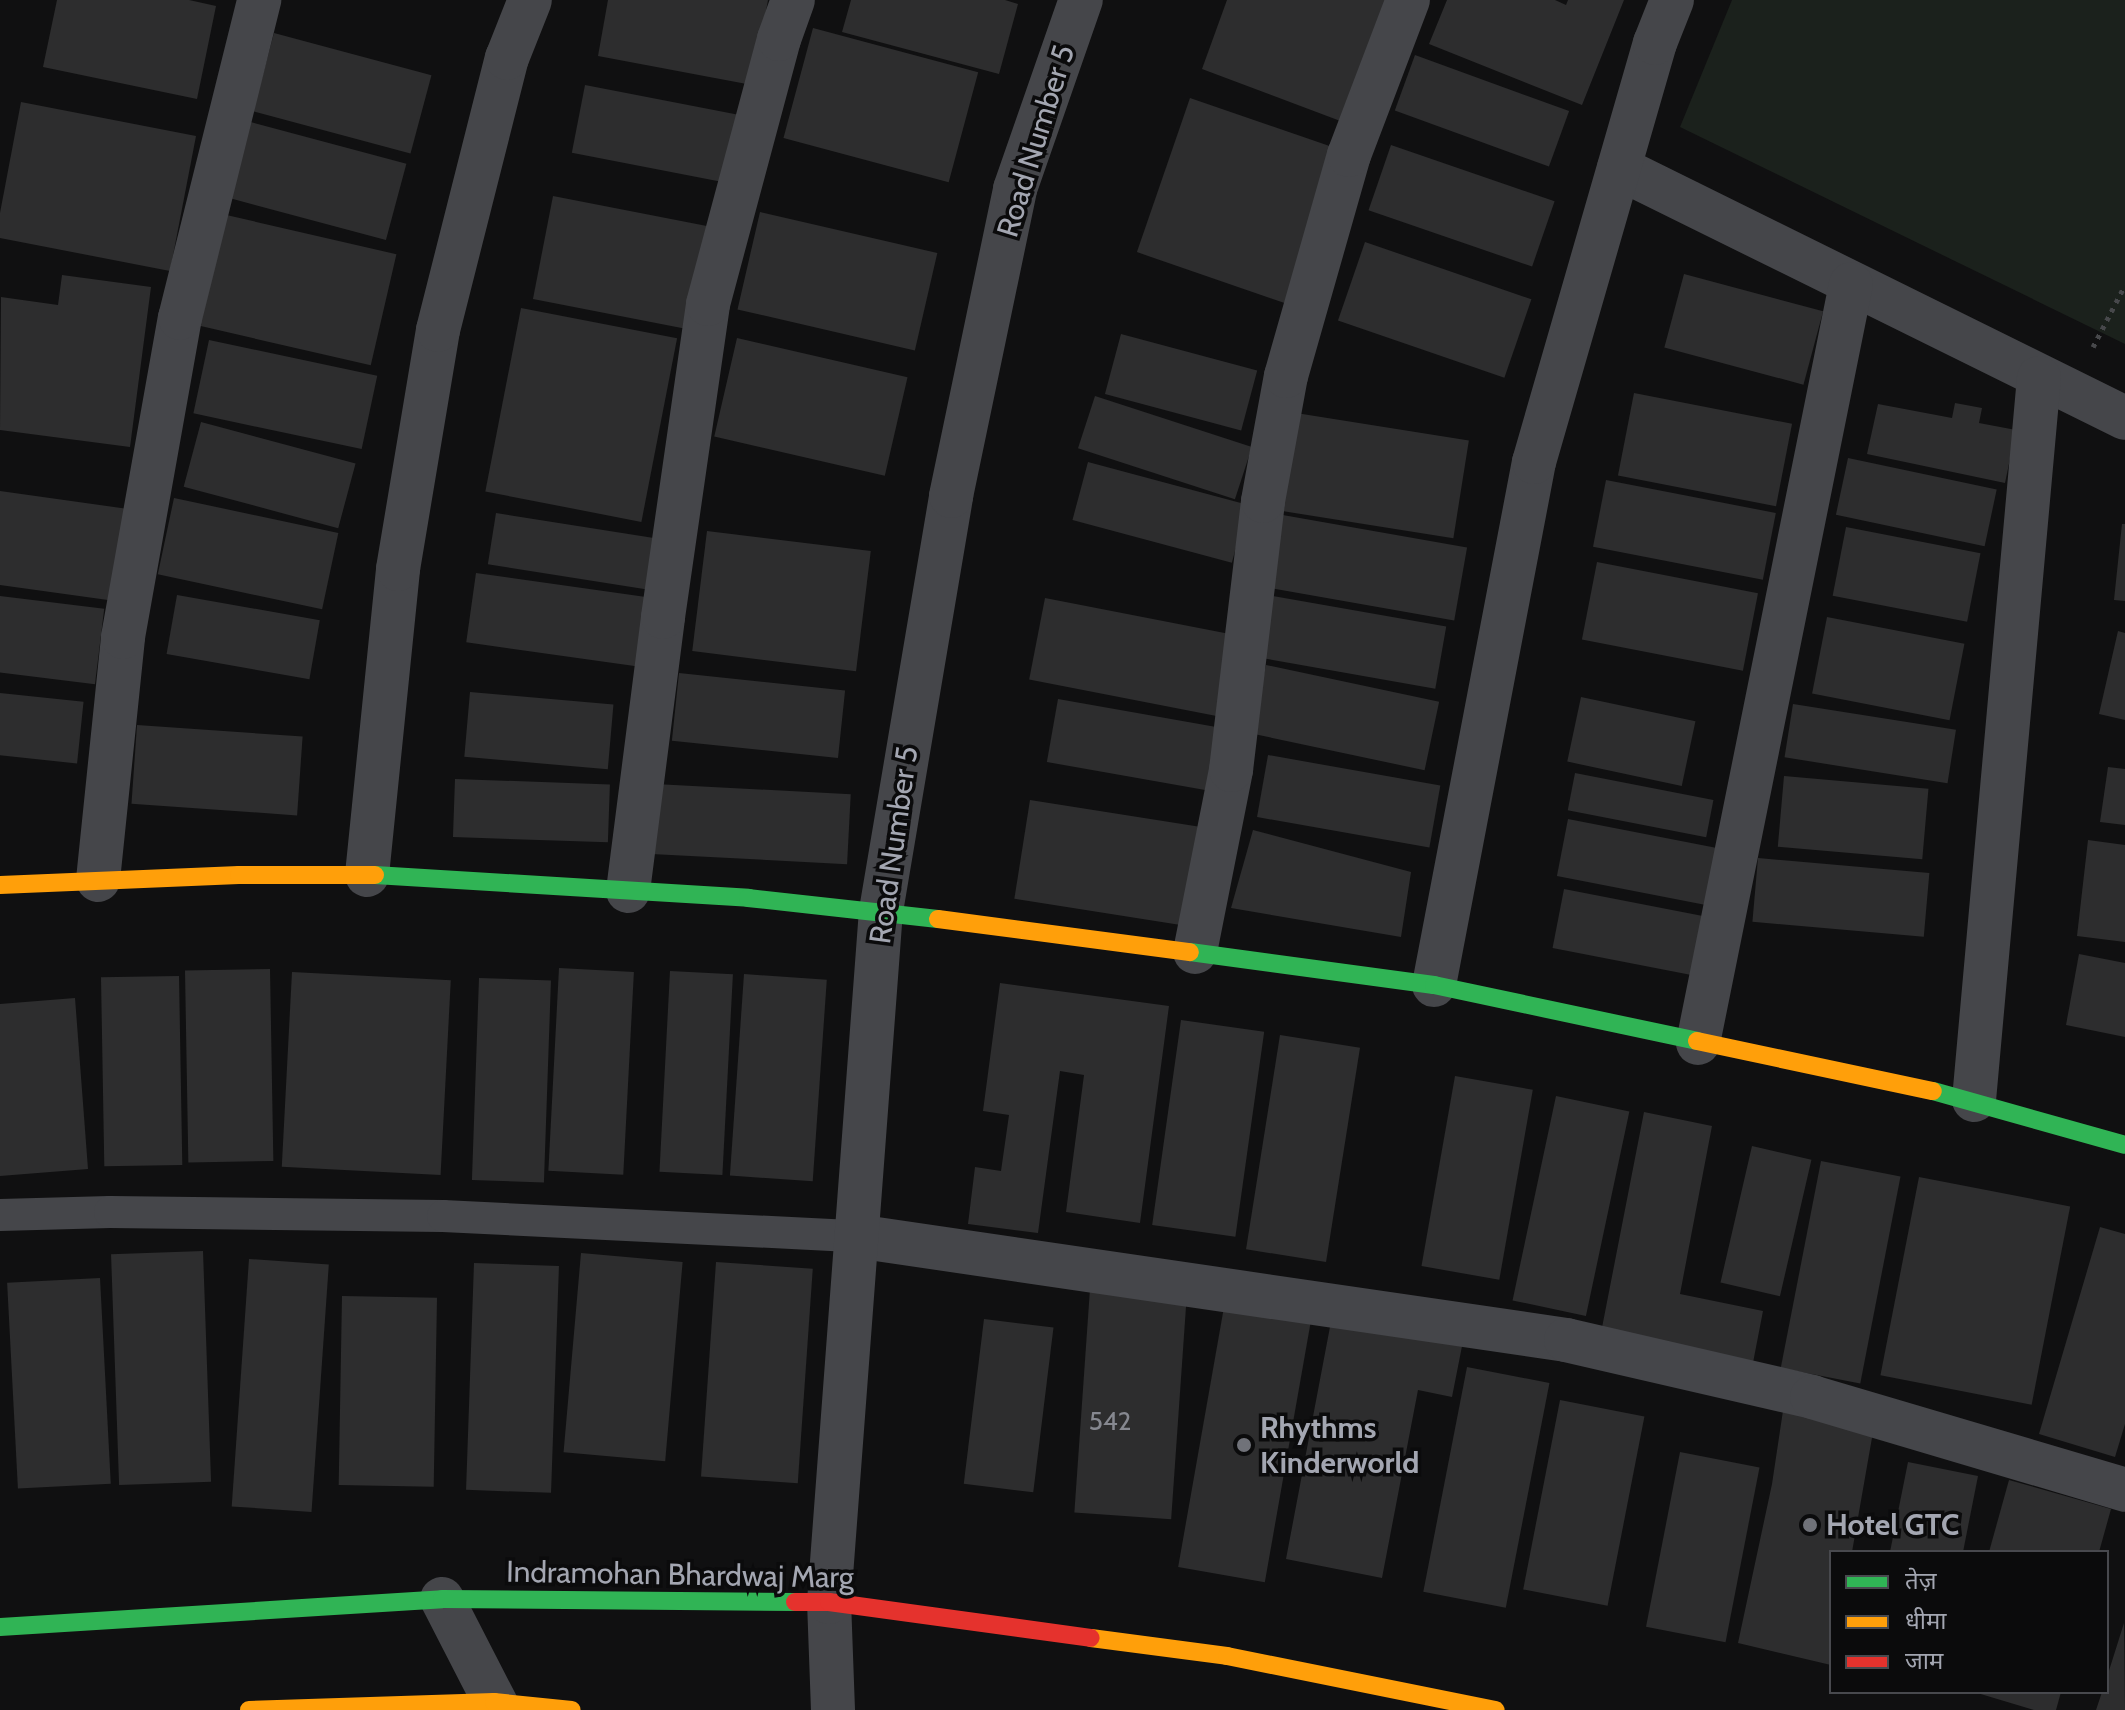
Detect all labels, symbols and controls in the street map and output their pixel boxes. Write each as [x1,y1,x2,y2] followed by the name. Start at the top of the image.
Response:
[990,41,1082,241] street label: Road Number 5
[862,744,926,946] street label: Road Number 5
[1089,1406,1131,1438] house number: 542
[1260,1410,1419,1480] place label: Rhythms Kinderworld
[1235,1436,1253,1454] marker: Rhythms Kinderworld
[1826,1507,1959,1543] place label: Hotel GTC
[1801,1516,1819,1534] marker: Hotel GTC
[1829,1550,2109,1694] legend
[506,1554,854,1596] street label: Indramohan Bhardwaj Marg
[1905,1566,1937,1595] text: तेज़
[1905,1606,1947,1635] text: धीमा
[1905,1646,1943,1675] text: जाम

